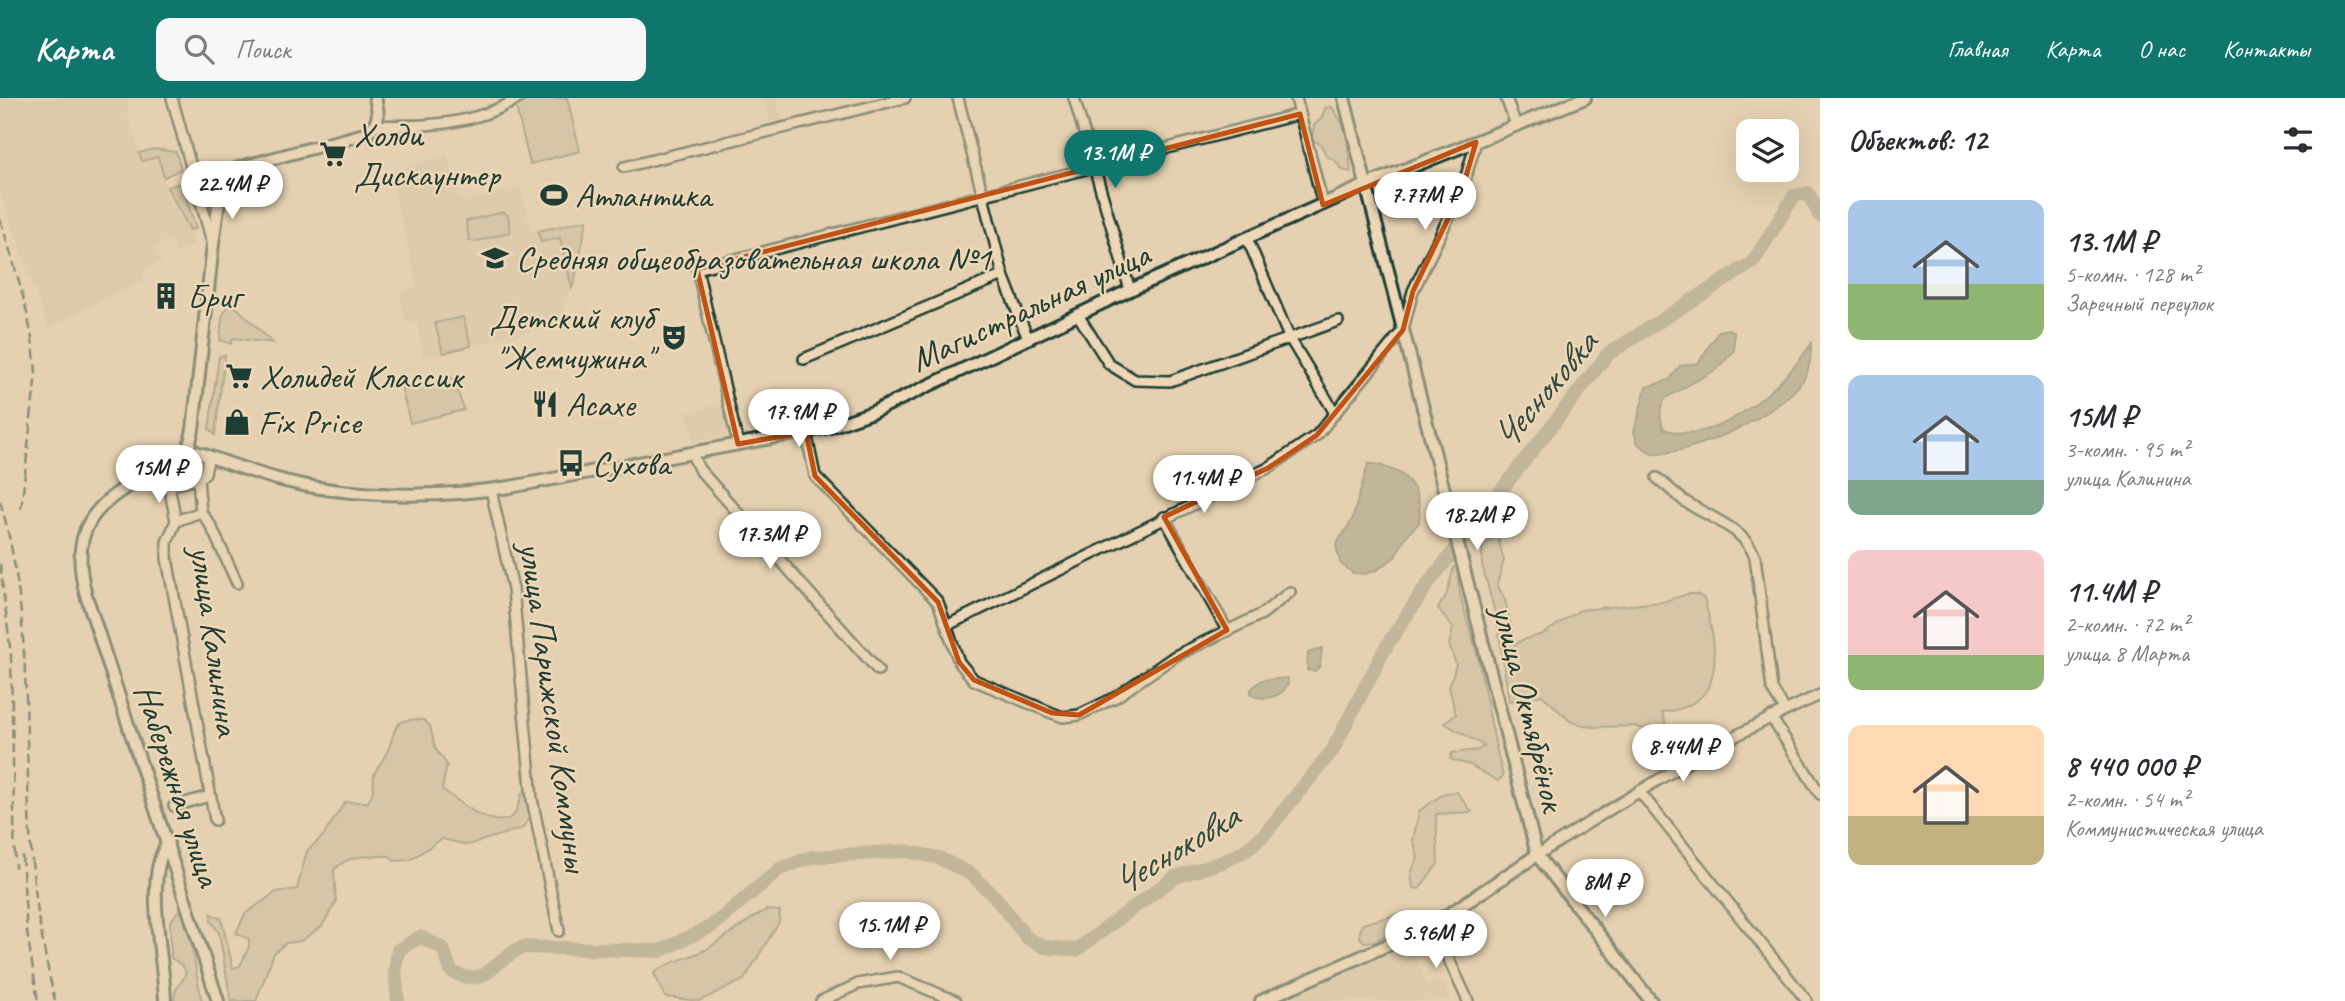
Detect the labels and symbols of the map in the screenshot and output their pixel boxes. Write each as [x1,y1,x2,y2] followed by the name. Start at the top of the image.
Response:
[354,112,501,197] place label: Холди Дискаунтер
[1050,130,1180,190] pin: 13.1M ₽
[318,139,348,169] supermarket icon: Холди Дискаунтер
[167,162,297,221] pin: 22.4M ₽
[1360,172,1490,232] pin: 7.77M ₽
[575,173,714,218] place label: Атлантика
[539,180,569,210] sports icon: Атлантика
[903,231,1159,382] street label: Магистральная улица
[516,236,993,281] place label: Средняя общеобразовательная школа №1
[480,243,510,273] school or university icon: Средняя общеобразовательная школа №1
[187,274,246,319] place label: Бриг
[151,281,181,311] building icon: Бриг
[489,295,661,380] place label: Детский клуб "Жемчужина"
[1481,318,1609,459] water label: Чесноковка
[659,322,689,352] theatre icon: Детский клуб "Жемчужина"
[260,354,465,399] place label: Холидей Классик
[224,361,254,391] supermarket icon: Холидей Классик
[566,382,637,427] place label: Асахе
[530,389,560,419] restaurant icon: Асахе
[734,390,864,449] pin: 17.9M ₽
[258,400,363,445] place label: Fix Price
[222,407,252,437] shop icon: Fix Price
[592,441,673,486] place label: Сухова
[110,446,208,505] pin: 15M ₽
[556,448,586,478] bus stop icon: Сухова
[1139,456,1269,515] pin: 11.4M ₽
[1412,492,1542,552] pin: 18.2M ₽
[705,512,835,571] pin: 17.3M ₽
[508,538,600,877] street label: улица Парижской Коммуны
[179,541,251,741] street label: улица Калинина
[1481,598,1577,819] street label: улица Октябрёнок
[124,678,232,894] street label: Набережная улица
[1618,724,1748,784] pin: 8.44M ₽
[1103,791,1250,905] water label: Чесноковка
[1564,860,1646,919] pin: 8M ₽
[825,902,955,962] pin: 15.1M ₽
[1371,910,1501,970] pin: 5.96M ₽

